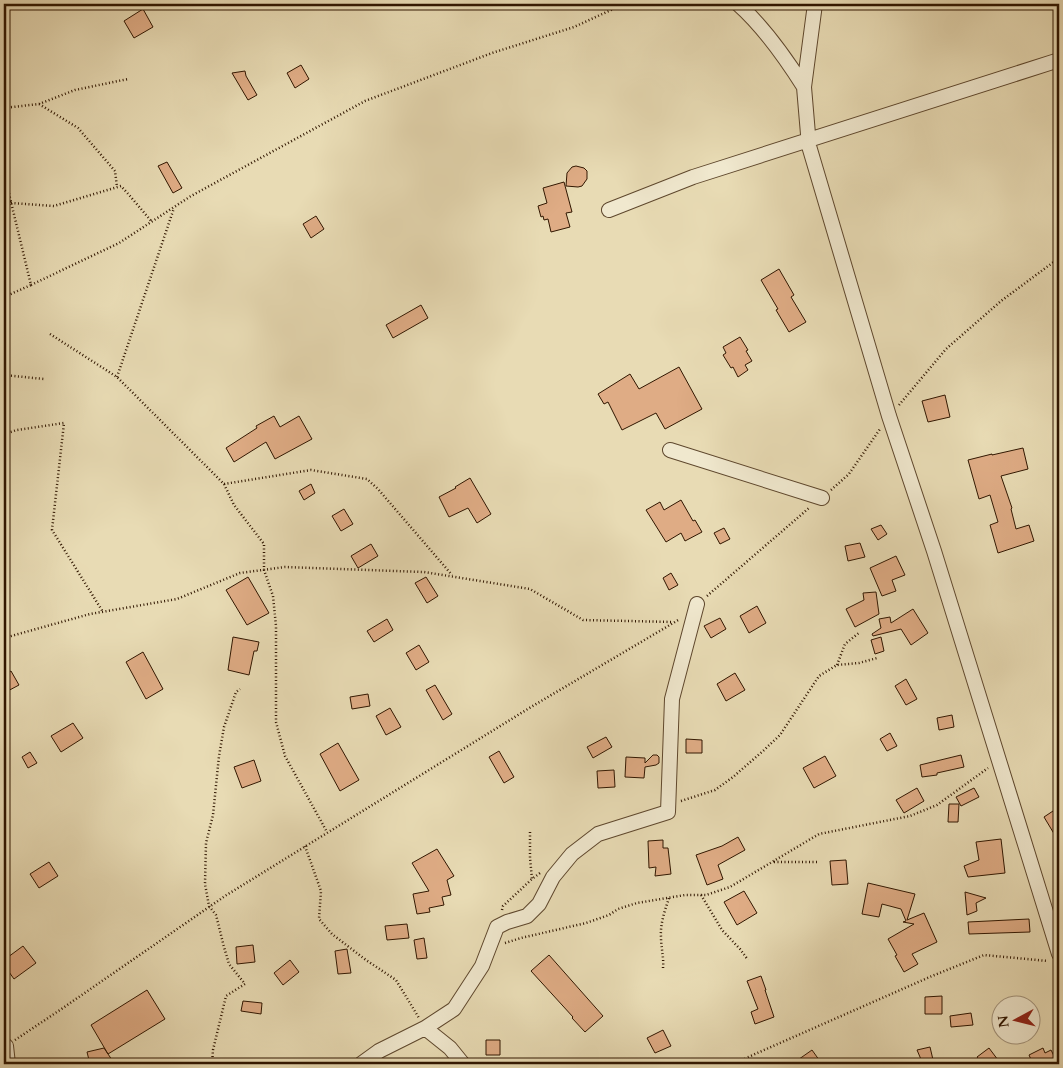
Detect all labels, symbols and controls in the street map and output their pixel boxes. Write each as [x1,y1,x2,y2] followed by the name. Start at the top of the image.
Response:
[990,996,1040,1046] north arrow
[993,1014,1014,1029] text: N

